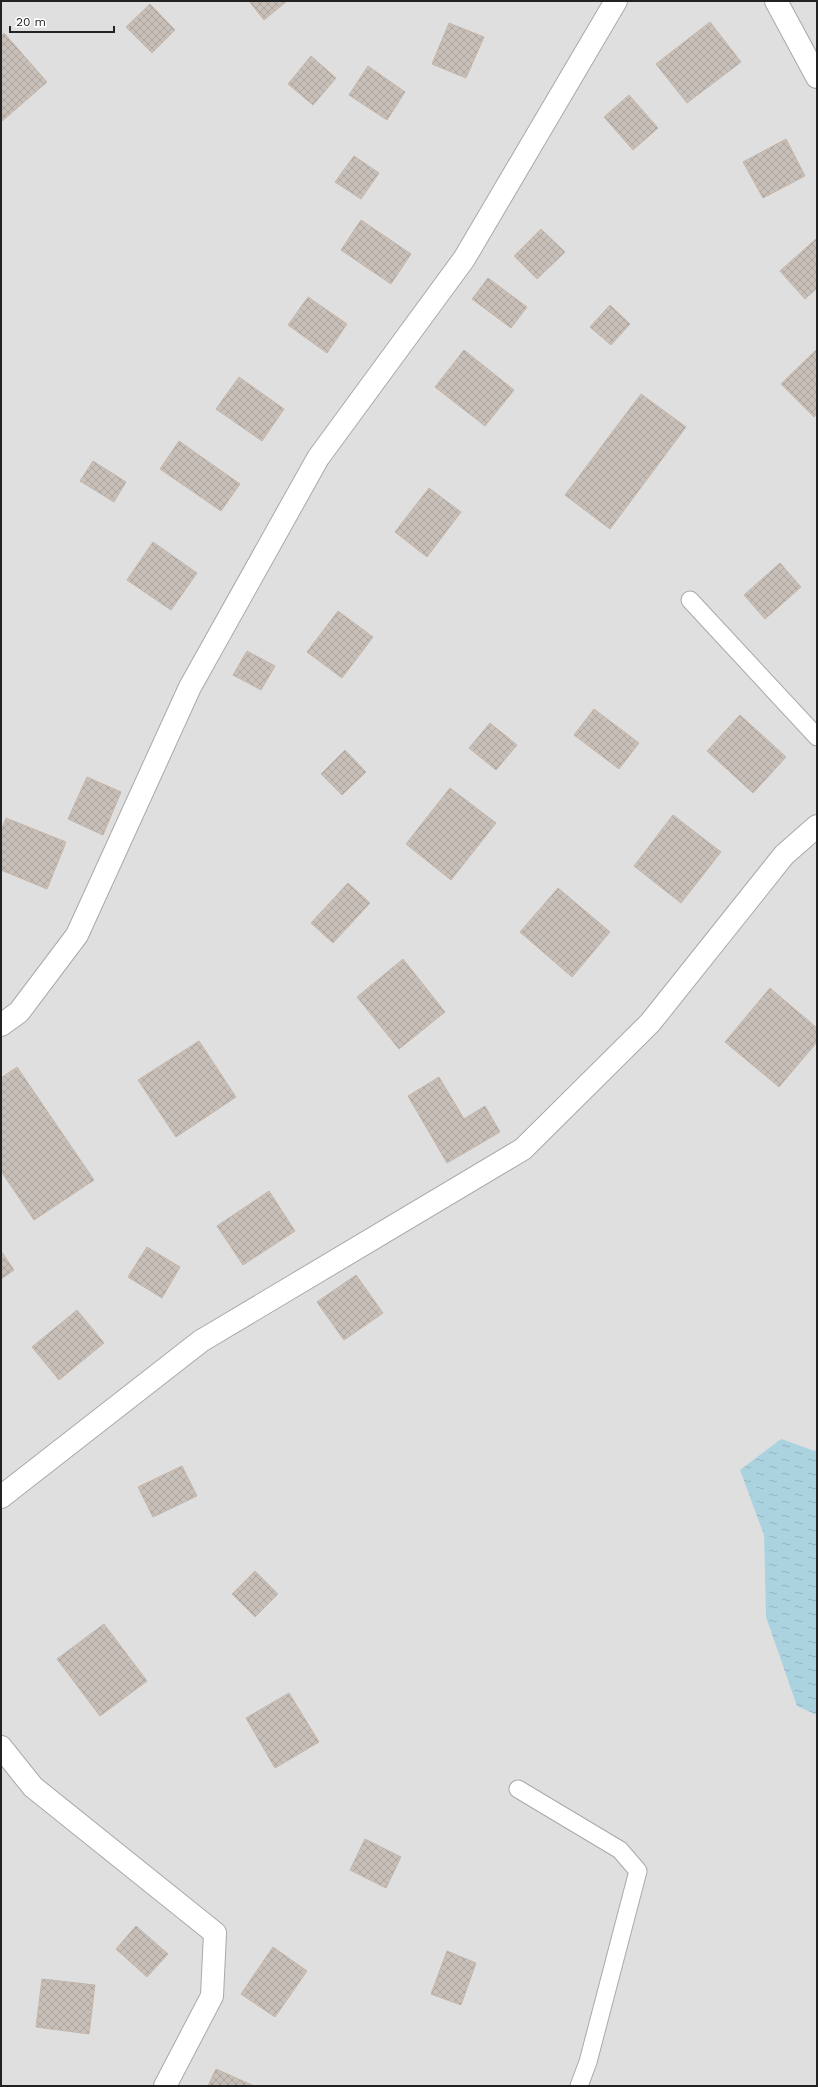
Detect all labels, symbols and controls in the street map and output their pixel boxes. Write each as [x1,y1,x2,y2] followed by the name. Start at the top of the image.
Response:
[10,8,114,34] scale bar
[16,15,46,29] text: 20 m

